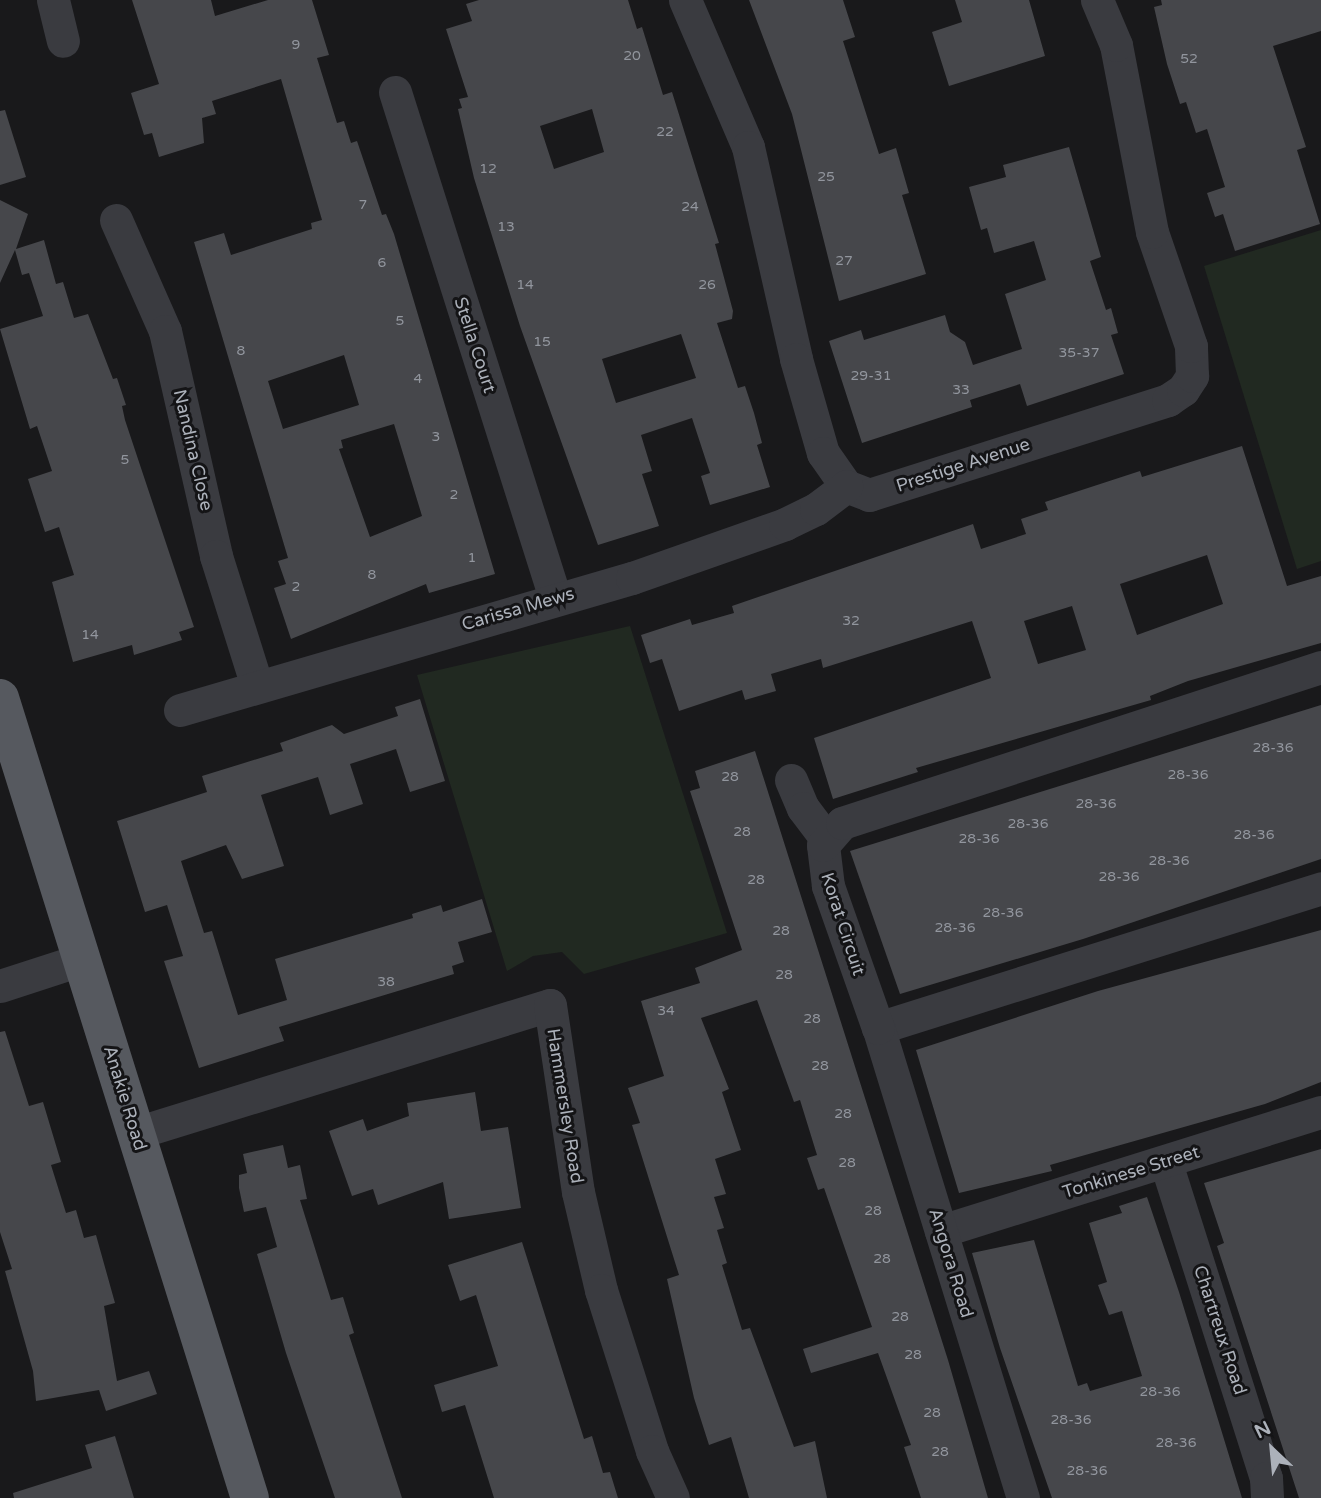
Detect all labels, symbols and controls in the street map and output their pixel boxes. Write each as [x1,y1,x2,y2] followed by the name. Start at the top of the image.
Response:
[292,37,300,53] house number: 9
[623,48,641,64] house number: 20
[1180,51,1198,67] house number: 52
[656,124,674,140] house number: 22
[479,161,497,177] house number: 12
[817,169,835,185] house number: 25
[359,197,367,213] house number: 7
[681,199,699,215] house number: 24
[497,219,515,235] house number: 13
[835,253,853,269] house number: 27
[378,255,386,271] house number: 6
[516,277,534,293] house number: 14
[698,277,716,293] house number: 26
[449,294,501,396] street label: Stella Court
[396,313,404,329] house number: 5
[533,334,551,350] house number: 15
[237,343,245,359] house number: 8
[1059,345,1099,361] house number: 35-37
[851,368,891,384] house number: 29-31
[414,371,422,387] house number: 4
[952,382,970,398] house number: 33
[169,387,217,513] street label: Nandina Close
[432,429,440,445] house number: 3
[893,433,1033,497] street label: Prestige Avenue
[121,452,129,468] house number: 5
[450,487,458,503] house number: 2
[468,550,476,566] house number: 1
[368,567,376,583] house number: 8
[292,579,300,595] house number: 2
[459,583,577,635] street label: Carissa Mews
[842,613,860,629] house number: 32
[81,627,99,643] house number: 14
[1253,740,1293,756] house number: 28-36
[1168,767,1208,783] house number: 28-36
[721,769,739,785] house number: 28
[1076,796,1116,812] house number: 28-36
[1008,816,1048,832] house number: 28-36
[733,824,751,840] house number: 28
[1234,827,1274,843] house number: 28-36
[959,831,999,847] house number: 28-36
[1149,853,1189,869] house number: 28-36
[1099,869,1139,885] house number: 28-36
[816,870,870,978] street label: Korat Circuit
[747,872,765,888] house number: 28
[983,905,1023,921] house number: 28-36
[935,920,975,936] house number: 28-36
[772,923,790,939] house number: 28
[775,967,793,983] house number: 28
[377,974,395,990] house number: 38
[657,1003,675,1019] house number: 34
[803,1011,821,1027] house number: 28
[542,1027,588,1185] street label: Hammersley Road
[99,1043,151,1153] street label: Anakie Road
[811,1058,829,1074] house number: 28
[834,1106,852,1122] house number: 28
[1060,1141,1202,1203] street label: Tonkinese Street
[838,1155,856,1171] house number: 28
[864,1203,882,1219] house number: 28
[924,1206,978,1320] street label: Angora Road
[873,1251,891,1267] house number: 28
[1189,1263,1251,1397] street label: Chartreux Road
[891,1309,909,1325] house number: 28
[904,1347,922,1363] house number: 28
[1140,1384,1180,1400] house number: 28-36
[923,1405,941,1421] house number: 28
[1051,1412,1091,1428] house number: 28-36
[1237,1414,1307,1484] north arrow
[1251,1417,1274,1443] text: N
[1156,1435,1196,1451] house number: 28-36
[931,1444,949,1460] house number: 28
[1067,1463,1107,1479] house number: 28-36

